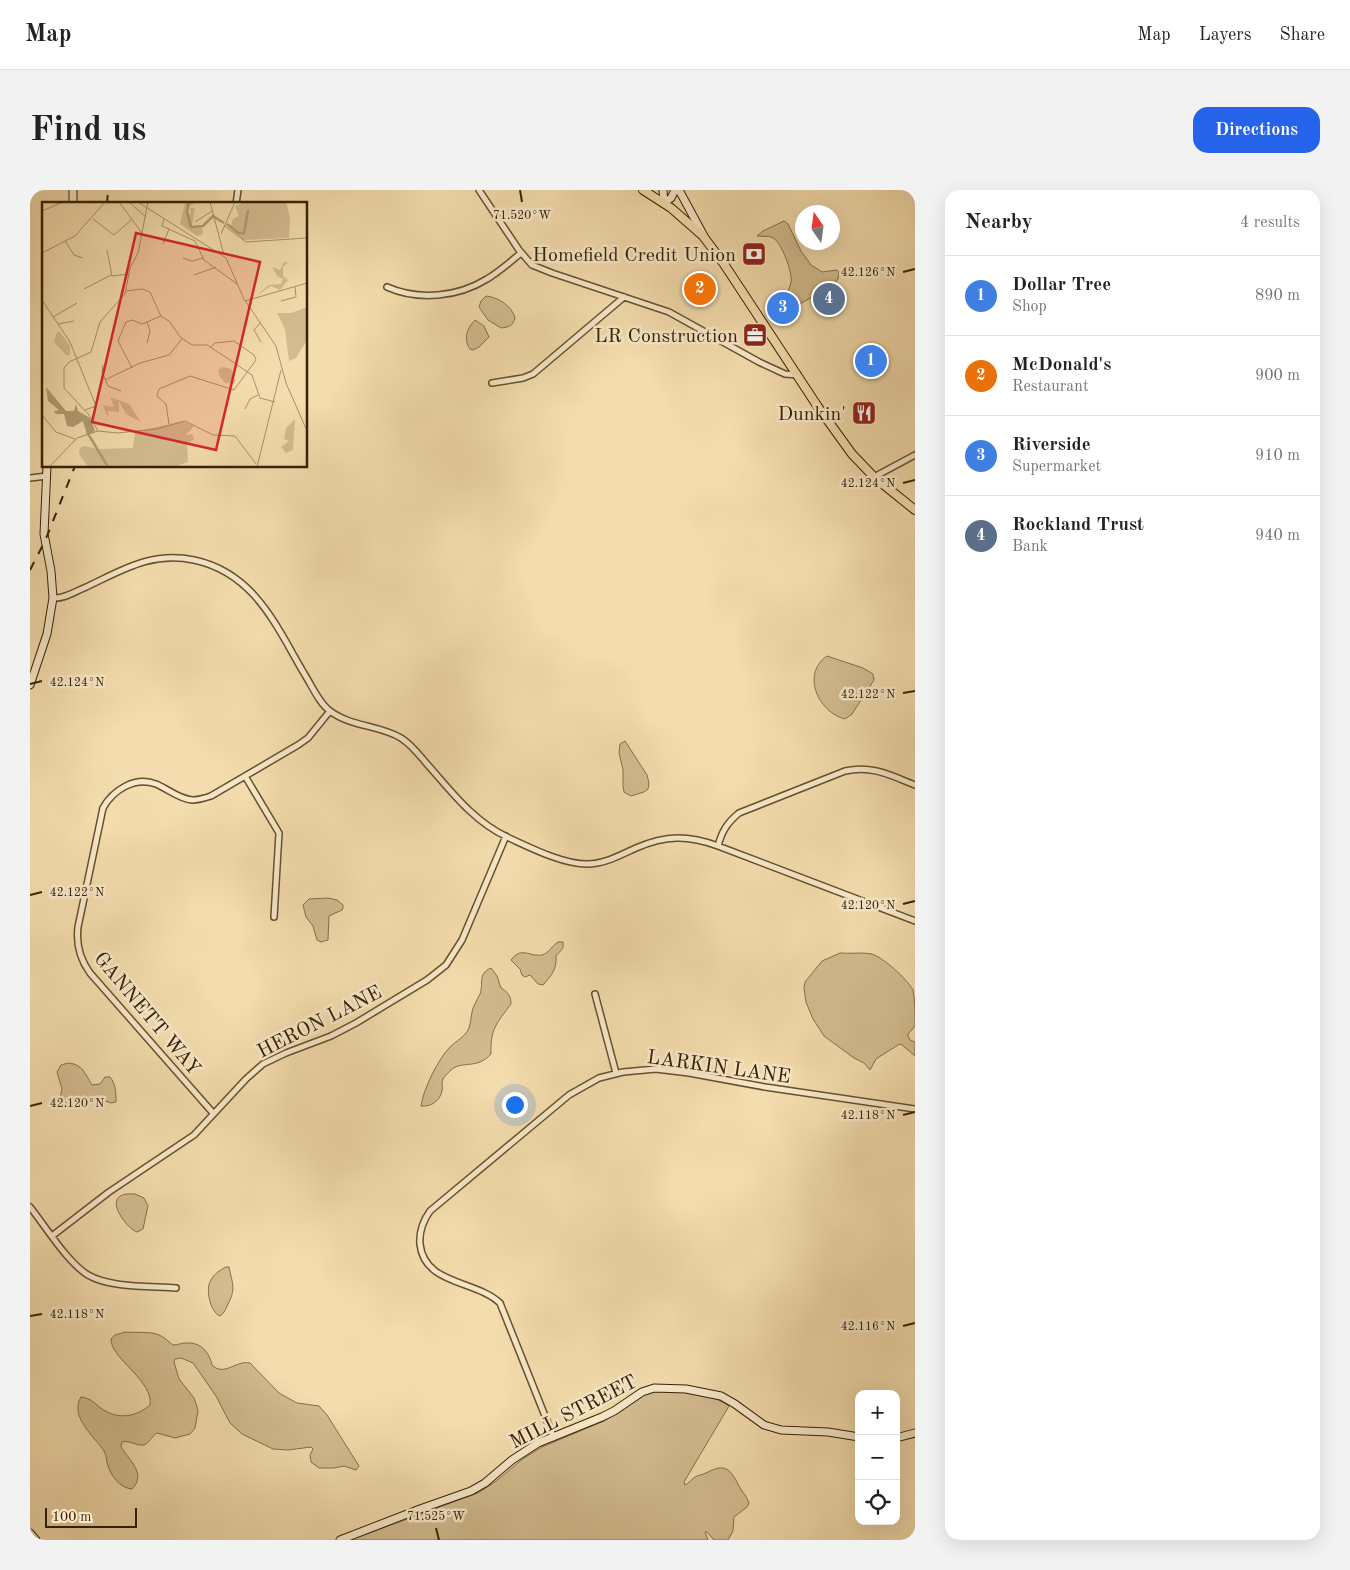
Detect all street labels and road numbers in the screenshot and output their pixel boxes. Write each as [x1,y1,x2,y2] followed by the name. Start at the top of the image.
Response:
[89,949,204,1080] street label: GANNETT WAY
[254,983,385,1063] street label: HERON LANE
[646,1048,792,1088] street label: LARKIN LANE
[507,1372,641,1453] street label: MILL STREET

